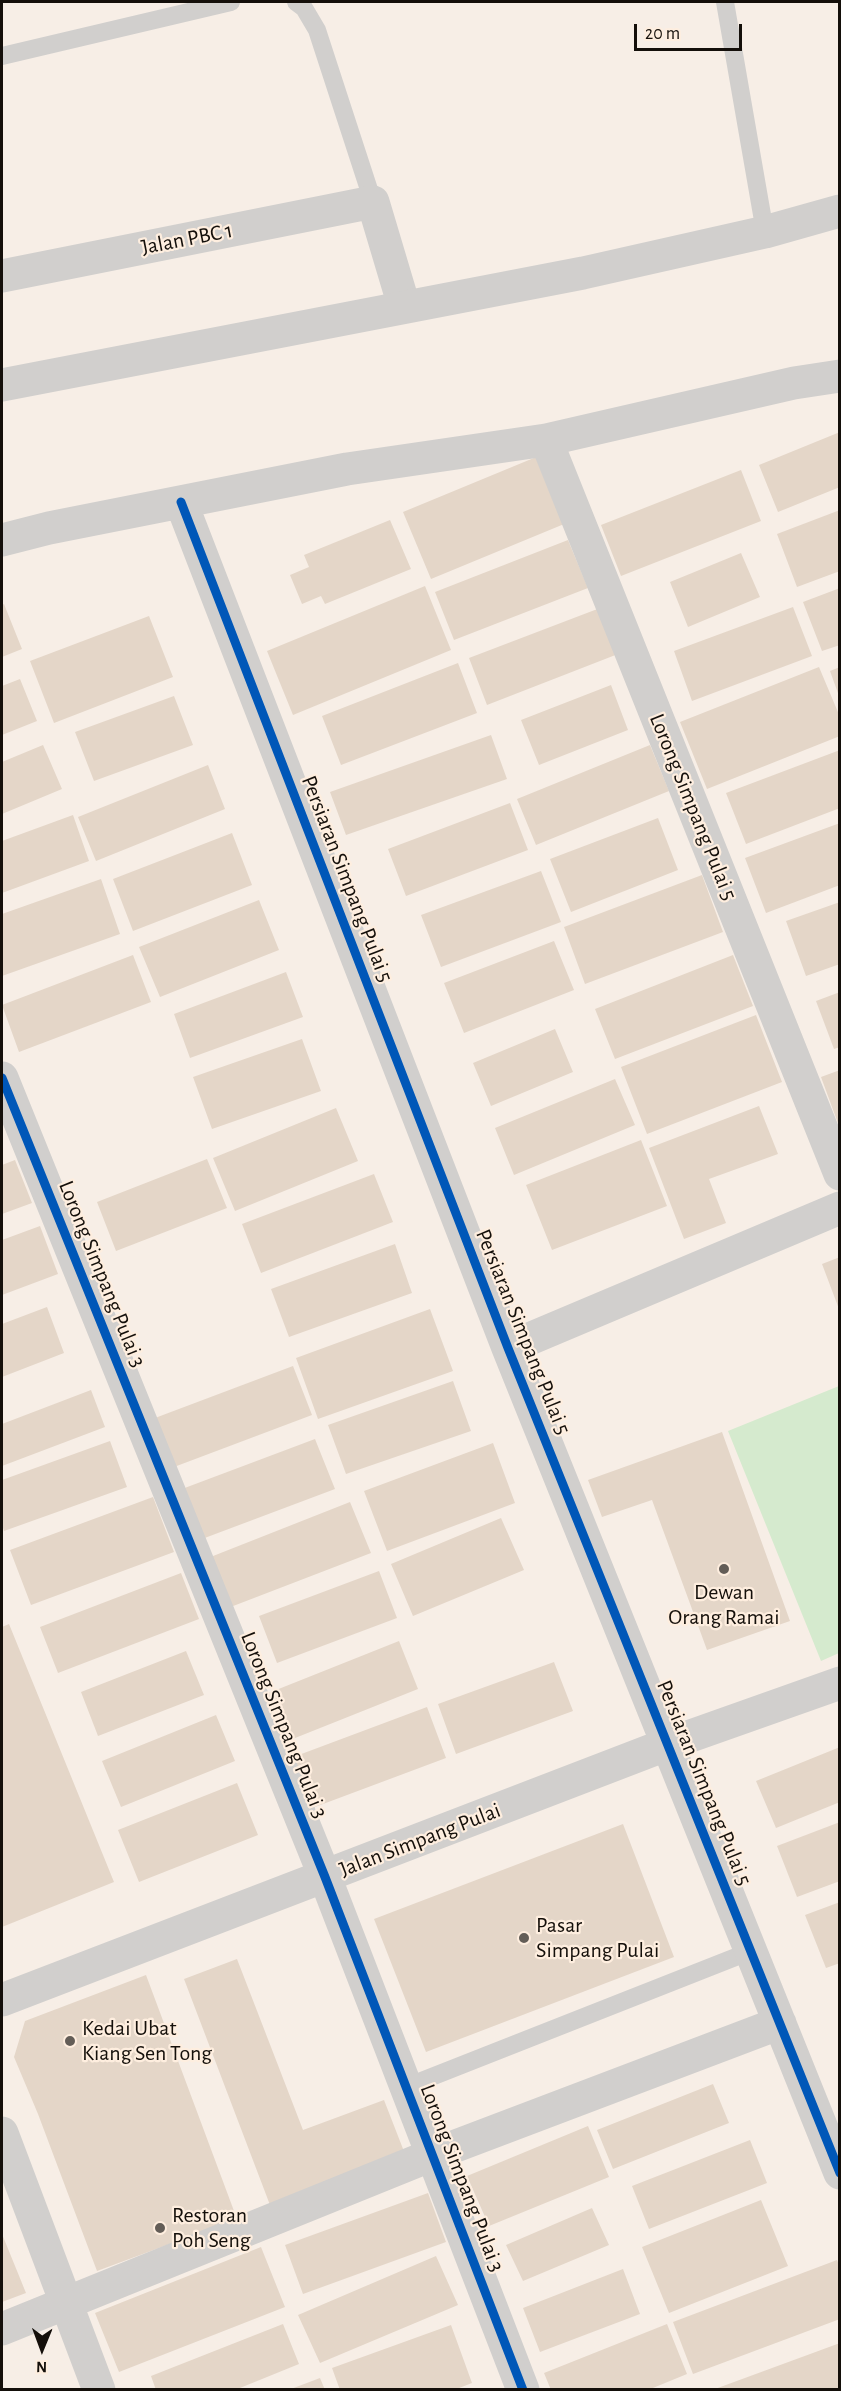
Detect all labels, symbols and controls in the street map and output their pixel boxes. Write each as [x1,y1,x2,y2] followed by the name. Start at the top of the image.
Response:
[637,12,745,50] scale bar
[645,25,680,43] text: 20 m
[139,217,235,261] street label: Jalan PBC 1
[643,710,743,904] street label: Lorong Simpang Pulai 5
[295,772,399,986] street label: Persiaran Simpang Pulai 5
[53,1177,151,1371] street label: Lorong Simpang Pulai 3
[470,1225,576,1439] street label: Persiaran Simpang Pulai 5
[717,1562,731,1576] marker: Dewan Orang Ramai
[668,1579,780,1630] place label: Dewan Orang Ramai
[235,1628,333,1822] street label: Lorong Simpang Pulai 3
[651,1676,757,1890] street label: Persiaran Simpang Pulai 5
[336,1797,504,1883] street label: Jalan Simpang Pulai
[536,1912,659,1964] place label: Pasar Simpang Pulai
[517,1931,531,1945] marker: Pasar Simpang Pulai
[82,2015,212,2066] place label: Kedai Ubat Kiang Sen Tong
[63,2034,77,2048] marker: Kedai Ubat Kiang Sen Tong
[414,2080,510,2276] street label: Lorong Simpang Pulai 3
[172,2202,251,2254] place label: Restoran Poh Seng
[153,2221,167,2235] marker: Restoran Poh Seng
[12,2319,72,2379] north arrow
[36,2359,47,2375] text: N

